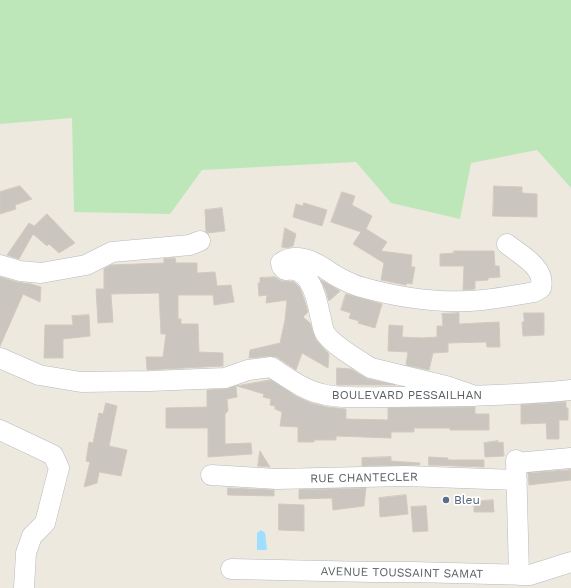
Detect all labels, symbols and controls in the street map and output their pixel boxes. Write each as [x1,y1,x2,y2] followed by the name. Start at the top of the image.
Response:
[332,388,482,402] street label: BOULEVARD PESSAILHAN
[310,470,418,486] street label: RUE CHANTECLER
[454,493,480,507] place label: Bleu
[441,495,451,505] marker: Bleu
[320,564,484,582] street label: AVENUE TOUSSAINT SAMAT

